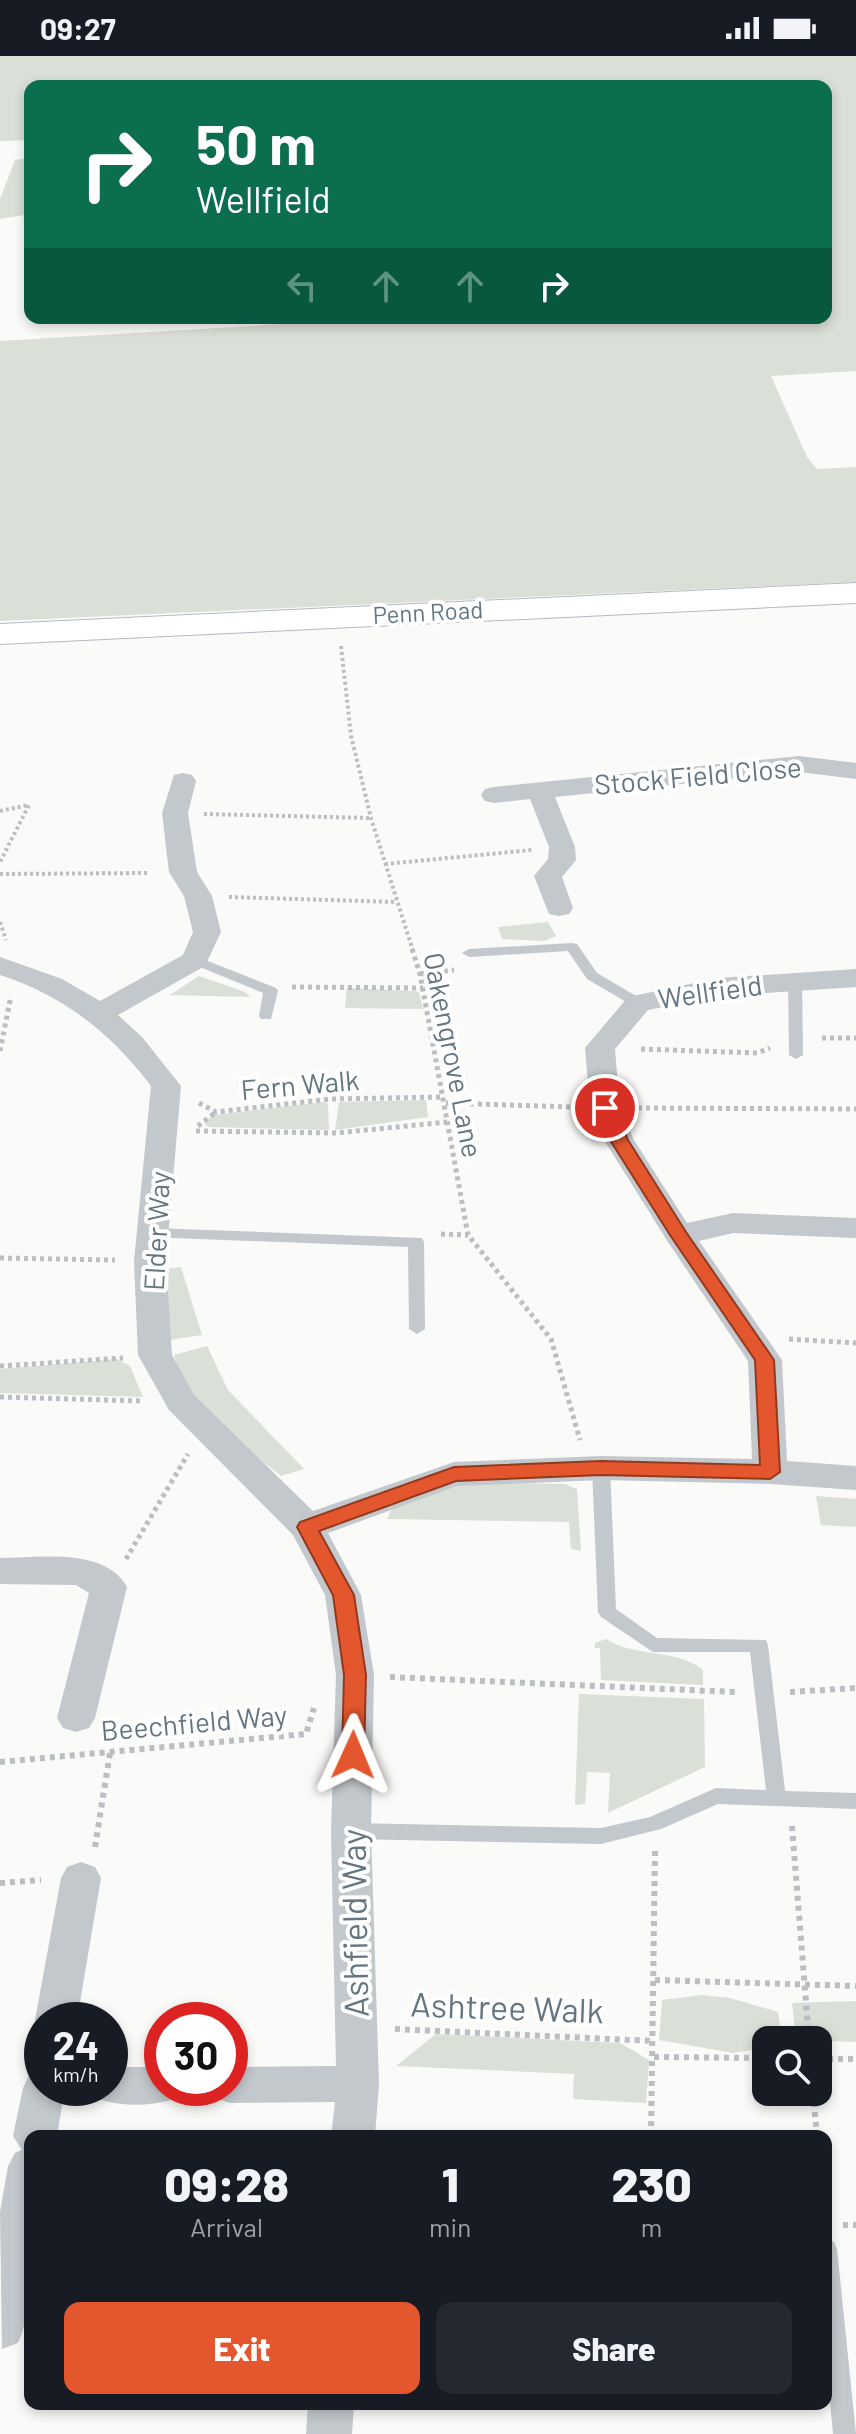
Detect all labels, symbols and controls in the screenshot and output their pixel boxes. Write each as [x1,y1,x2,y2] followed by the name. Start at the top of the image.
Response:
[40,10,116,46] text: 09:27
[196,109,316,176] text: 50 m
[64,112,168,216] icon: right
[196,177,331,220] text: Wellfield
[280,264,324,308] icon: left
[364,264,408,308] icon: ahead
[448,264,492,308] icon: ahead
[532,264,576,308] icon: right
[372,594,484,629] street label: Penn Road
[593,749,803,801] street label: Stock Field Close
[417,949,491,1160] street label: Oakengrove Lane
[656,967,764,1015] street label: Wellfield
[239,1062,360,1106] street label: Fern Walk
[571,1074,639,1142] pin
[583,1086,627,1130] icon: arrive
[136,1170,176,1292] street label: Elder Way
[99,1697,288,1747] street label: Beechfield Way
[311,1713,395,1797] position arrow
[331,1828,376,2018] street label: Ashfield Way
[410,1983,604,2030] street label: Ashtree Walk
[144,2002,248,2106] speed limit sign: 30
[53,2020,99,2068] text: 24
[752,2026,832,2106] map controls
[752,2026,832,2106] button: search
[53,2062,99,2086] text: km/h
[164,2154,289,2212] text: 09:28
[442,2154,459,2212] text: 1
[612,2154,692,2212] text: 230
[190,2211,263,2242] text: Arrival
[429,2211,471,2242] text: min
[641,2211,662,2242] text: m
[64,2302,420,2394] button: Exit
[436,2302,792,2394] button: Share

